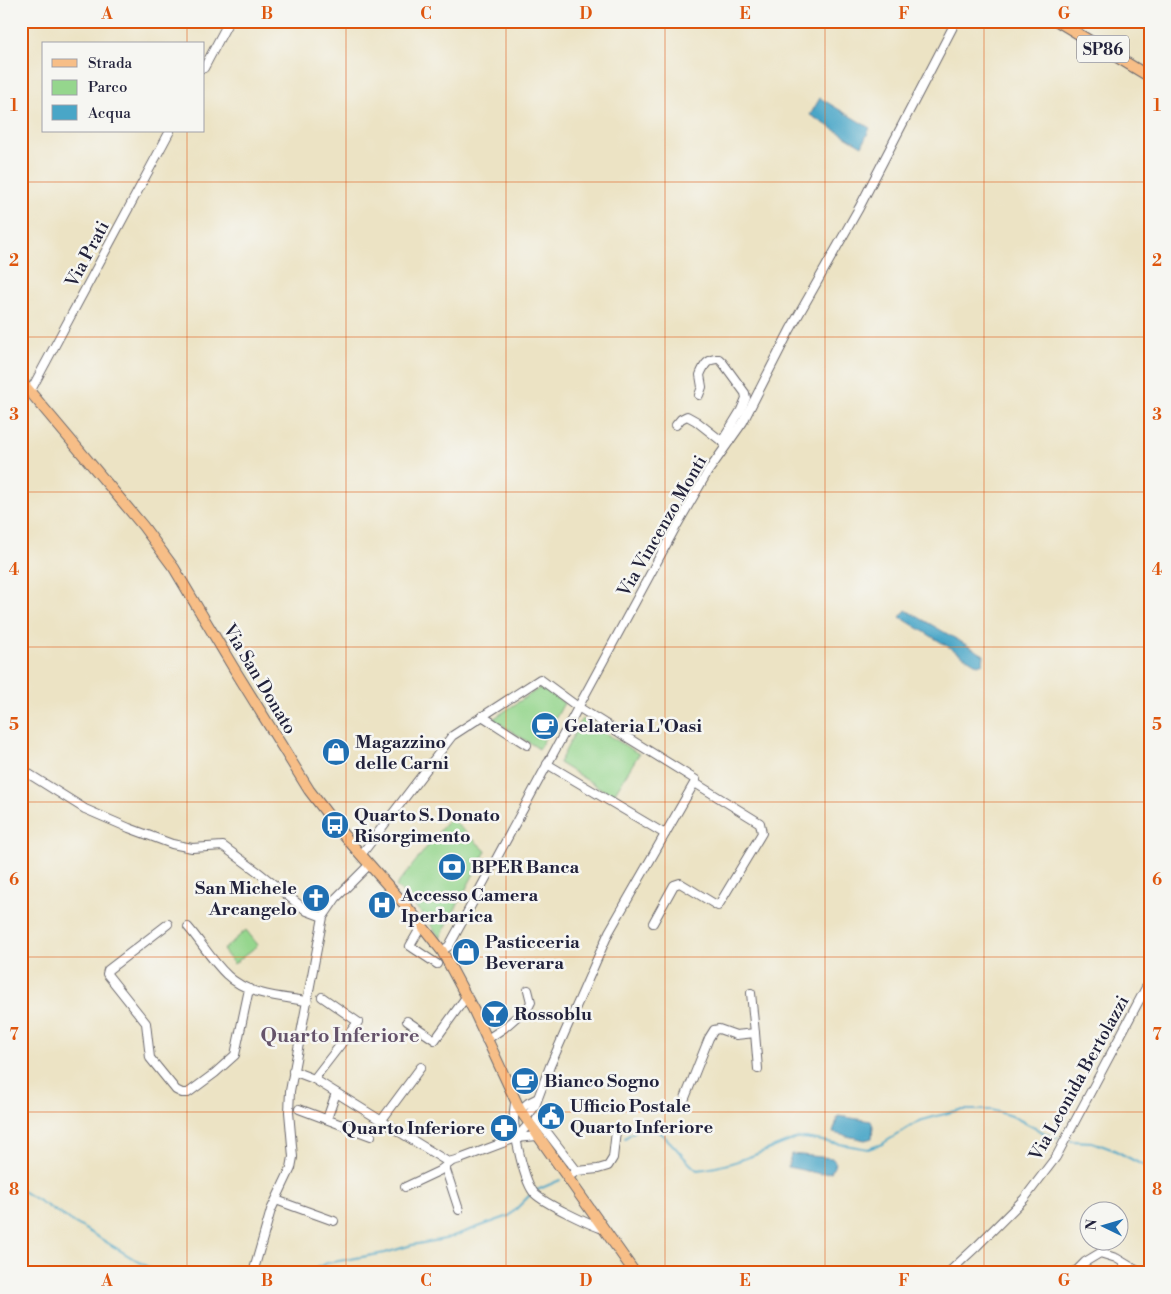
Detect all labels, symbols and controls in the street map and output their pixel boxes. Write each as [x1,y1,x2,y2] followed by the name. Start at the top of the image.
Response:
[100,4,113,24] text: A
[261,4,273,24] text: B
[420,4,432,24] text: C
[580,4,593,24] text: D
[739,4,751,24] text: E
[898,4,910,24] text: F
[1058,4,1071,24] text: G
[1077,36,1129,62] road number: SP86
[42,42,205,132] legend
[88,54,132,73] text: Strada
[88,78,127,97] text: Parco
[10,96,18,116] text: 1
[1153,96,1161,116] text: 1
[87,104,131,123] text: Acqua
[60,217,115,292] street label: Via Prati
[9,251,19,271] text: 2
[1152,251,1162,271] text: 2
[9,405,19,425] text: 3
[1152,405,1162,425] text: 3
[612,451,712,602] street label: Via Vincenzo Monti
[9,560,20,580] text: 4
[1152,560,1163,580] text: 4
[217,619,302,739] street label: Via San Donato
[530,711,560,741] cafe icon: Gelateria L'Oasi
[9,715,19,735] text: 5
[564,715,702,738] place label: Gelateria L'Oasi
[1152,715,1162,735] text: 5
[355,731,449,775] place label: Magazzino delle Carni
[321,737,351,767] shop icon: Magazzino delle Carni
[354,804,500,848] place label: Quarto S. Donato Risorgimento
[320,810,350,840] bus stop icon: Quarto S. Donato Risorgimento
[437,852,467,882] bank icon: BPER Banca
[471,856,580,879] place label: BPER Banca
[9,870,19,890] text: 6
[1152,870,1162,890] text: 6
[195,877,297,921] place label: San Michele Arcangelo
[301,883,331,913] church icon: San Michele Arcangelo
[400,884,538,928] place label: Accesso Camera Iperbarica
[367,890,397,920] hospital icon: Accesso Camera Iperbarica
[485,931,580,975] place label: Pasticceria Beverara
[451,937,481,967] shop icon: Pasticceria Beverara
[1024,992,1134,1166] street label: Via Leonida Bertolazzi
[480,999,510,1029] bar icon: Rossoblu
[514,1003,592,1026] place label: Rossoblu
[260,1024,420,1049] district label: Quarto Inferiore
[9,1025,19,1045] text: 7
[1152,1025,1162,1045] text: 7
[510,1066,540,1096] cafe icon: Bianco Sogno
[544,1070,660,1093] place label: Bianco Sogno
[570,1095,714,1139] place label: Ufficio Postale Quarto Inferiore
[536,1101,566,1131] public building icon: Ufficio Postale Quarto Inferiore
[489,1113,519,1143] pharmacy icon: Quarto Inferiore
[342,1117,485,1140] place label: Quarto Inferiore
[9,1180,19,1200] text: 8
[1152,1180,1162,1200] text: 8
[1078,1202,1128,1252] north arrow
[1083,1219,1101,1231] text: N
[100,1271,113,1291] text: A
[261,1271,273,1291] text: B
[420,1271,432,1291] text: C
[580,1271,593,1291] text: D
[739,1271,751,1291] text: E
[898,1271,910,1291] text: F
[1058,1271,1071,1291] text: G

